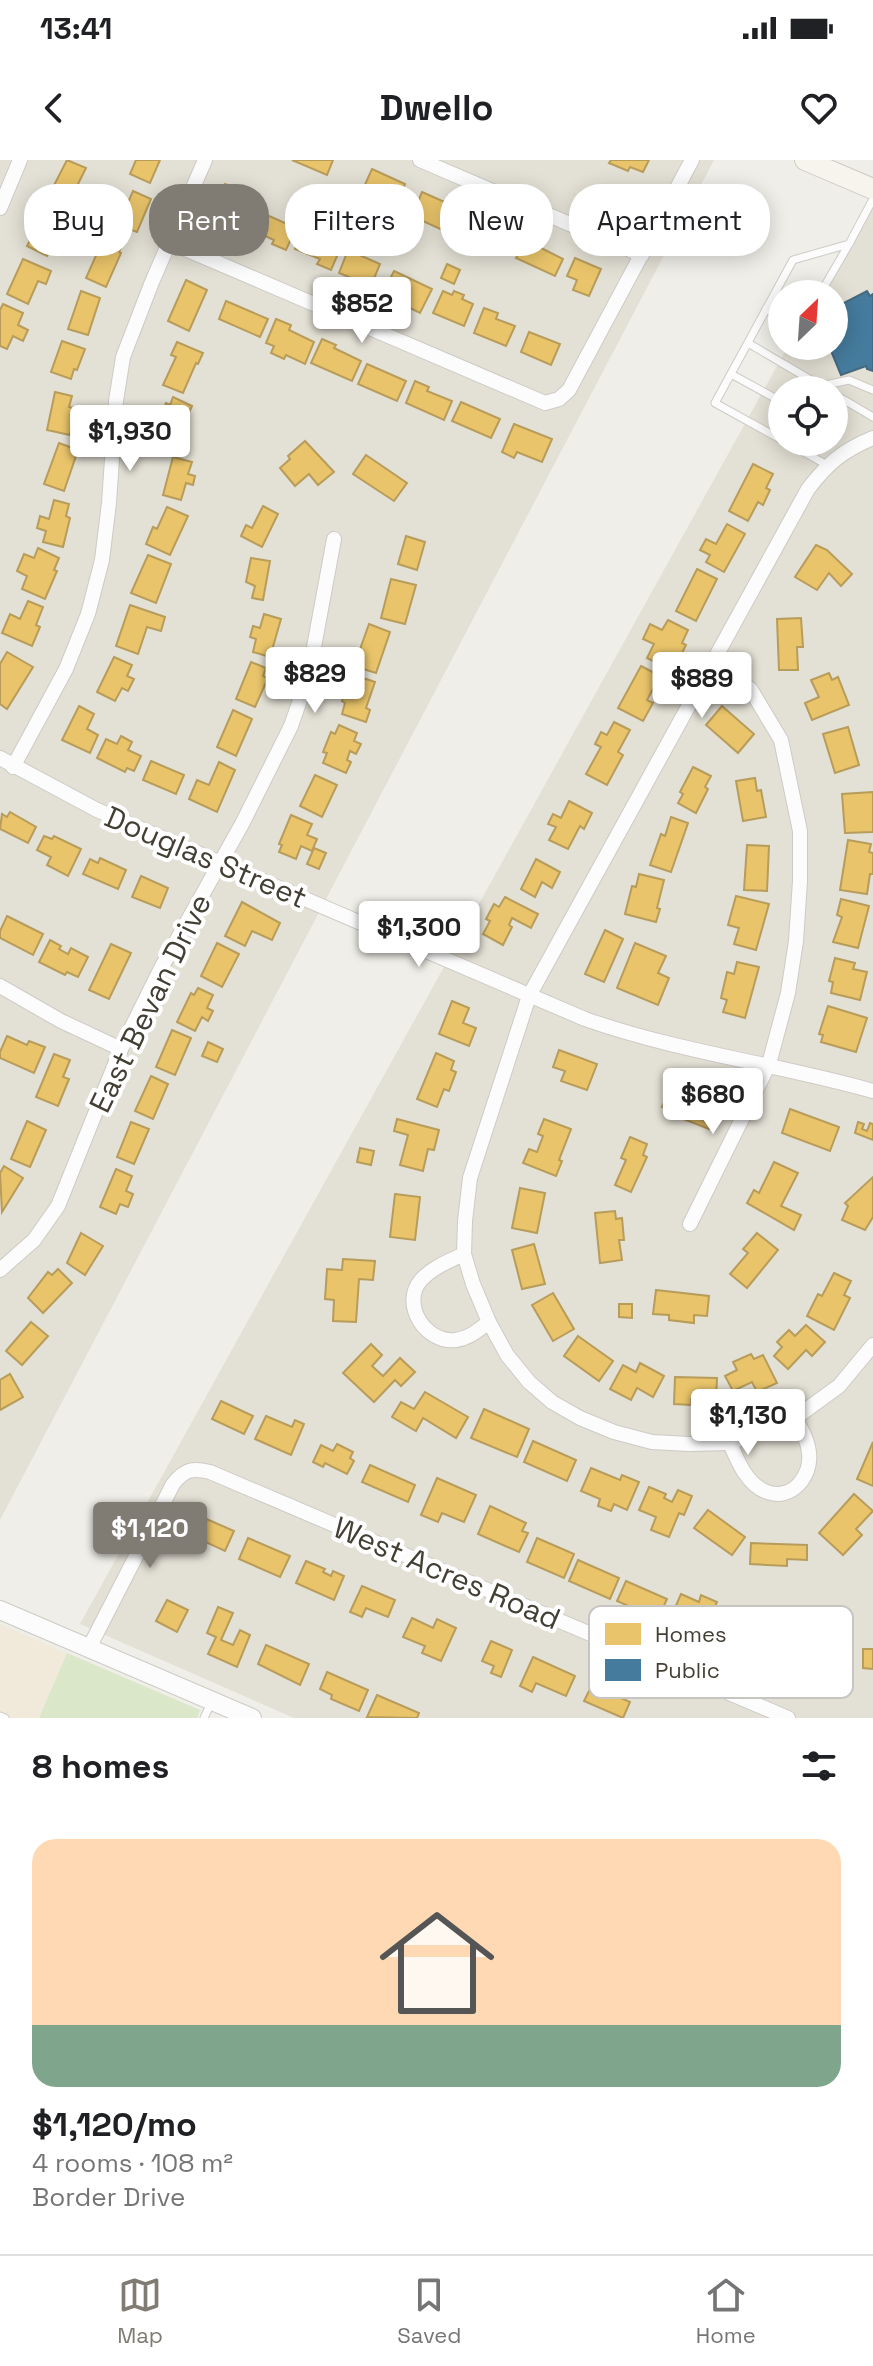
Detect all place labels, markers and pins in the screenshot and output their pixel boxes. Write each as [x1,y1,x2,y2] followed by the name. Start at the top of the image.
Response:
[315,277,409,345] pin: $852
[65,405,195,473] pin: $1,930
[268,647,362,715] pin: $829
[655,652,749,720] pin: $889
[354,901,484,969] pin: $1,300
[666,1068,760,1136] pin: $680
[683,1389,813,1457] pin: $1,130
[85,1502,215,1570] pin: $1,120

